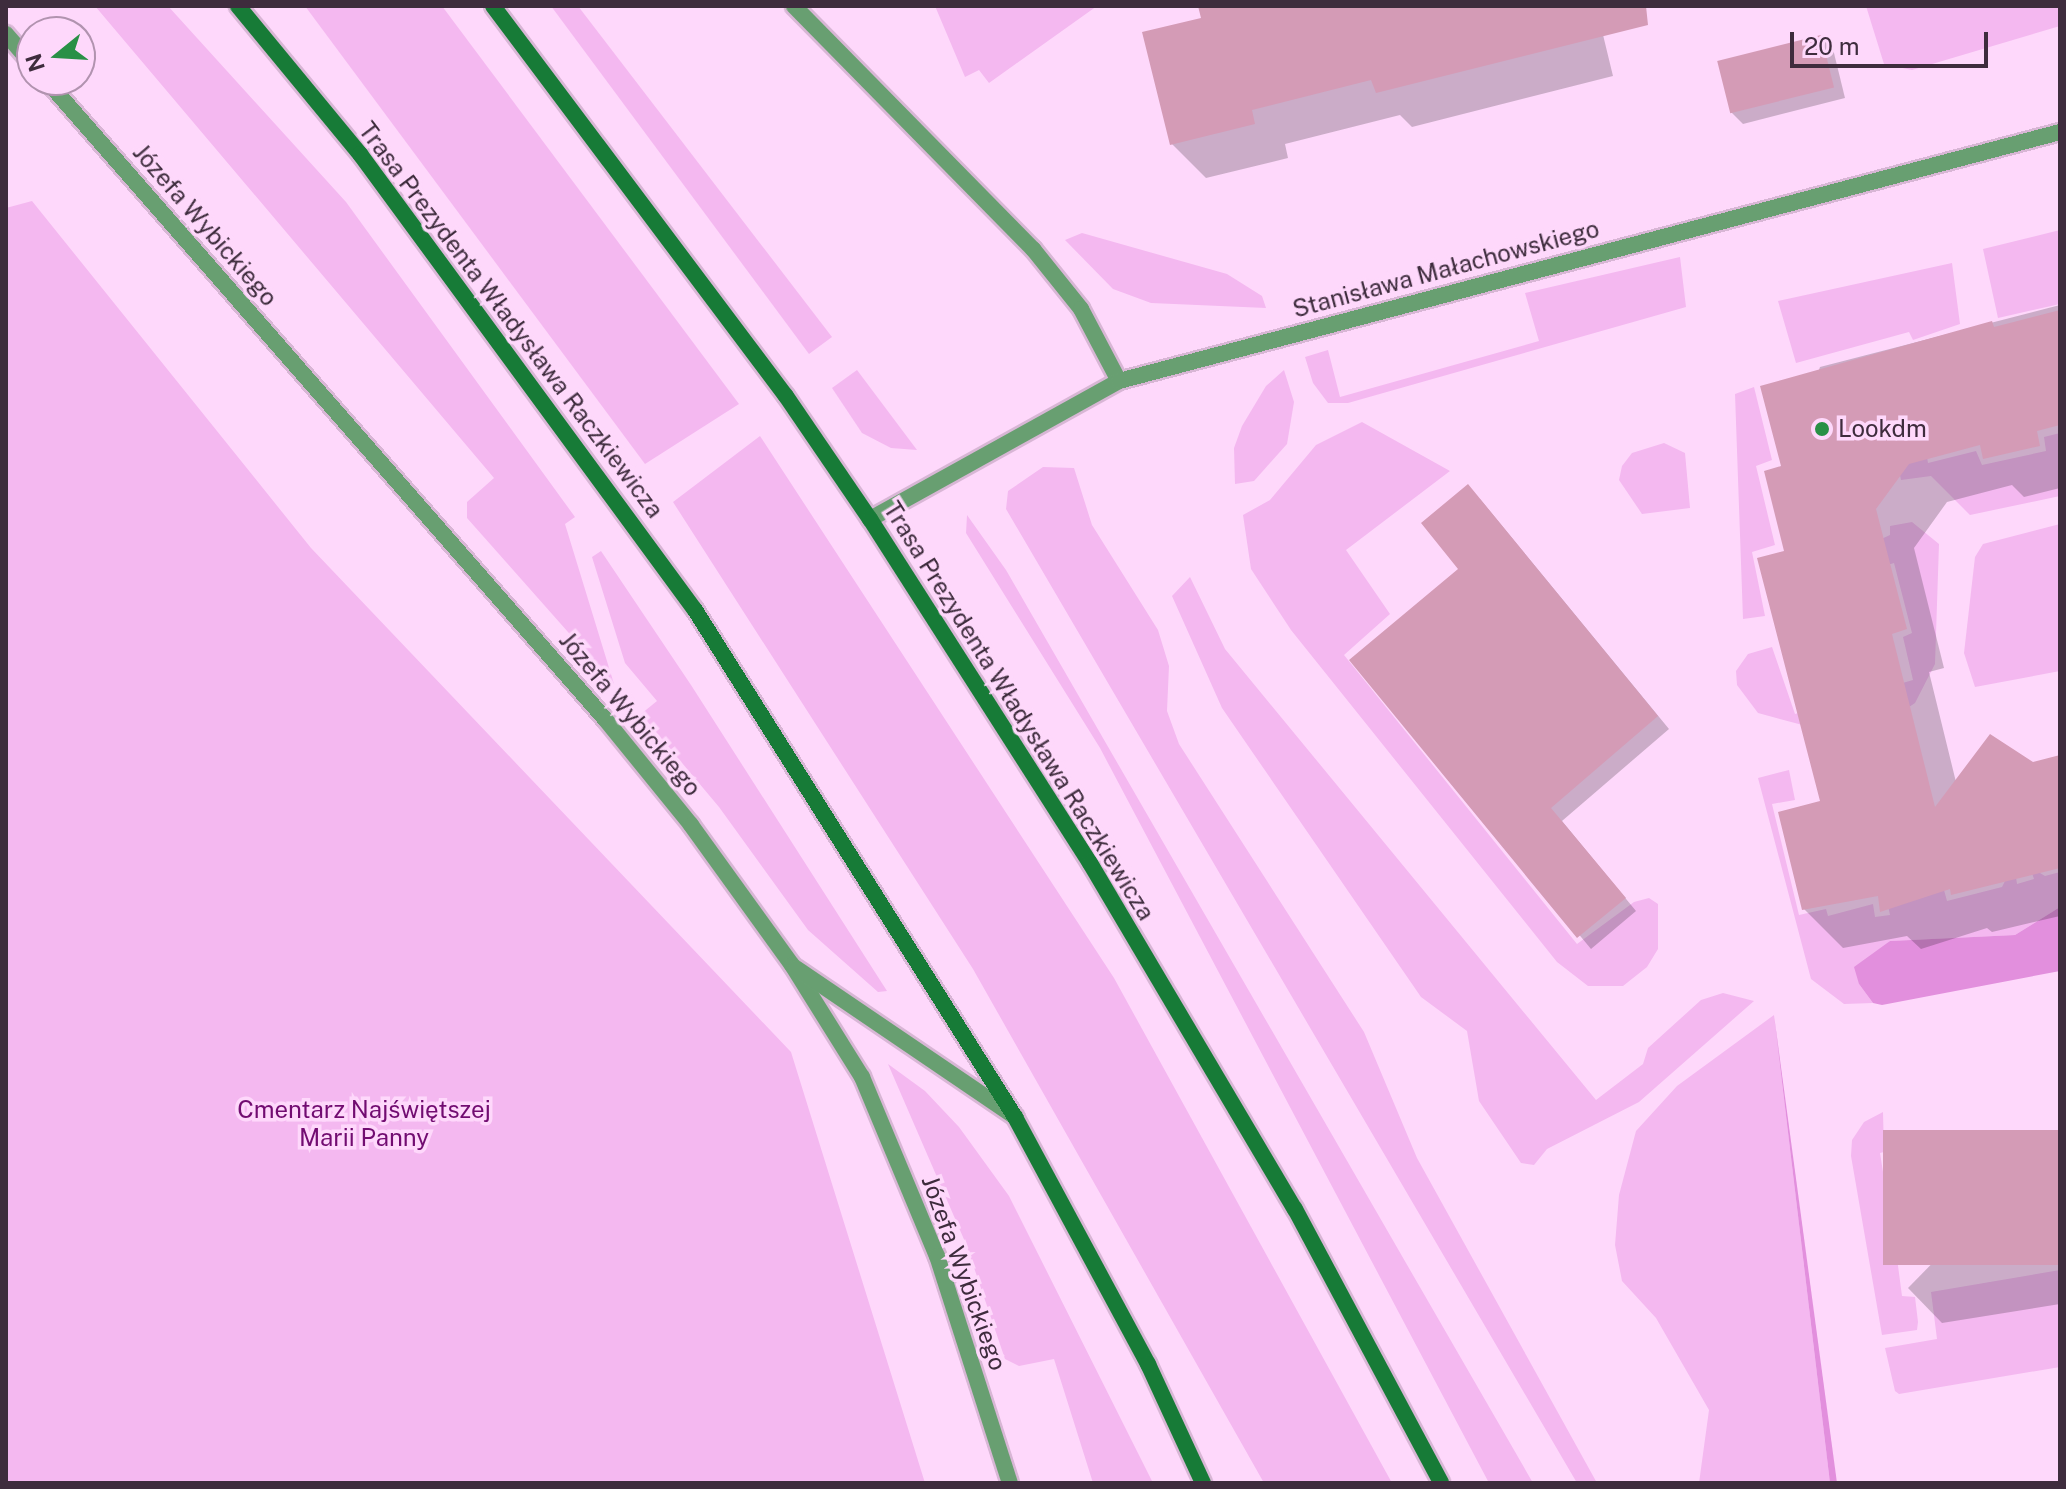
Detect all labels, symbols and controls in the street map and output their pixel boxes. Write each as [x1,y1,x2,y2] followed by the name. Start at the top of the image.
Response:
[16,16,96,96] north arrow
[1794,16,1992,66] scale bar
[1804,32,1860,60] text: 20 m
[20,51,50,75] text: N
[352,116,670,524] street label: Trasa Prezydenta Władysława Raczkiewicza
[127,138,283,312] street label: Józefa Wybickiego
[1290,214,1602,324] street label: Stanisława Małachowskiego
[1838,415,1927,443] place label: Lookdm
[1813,420,1831,438] marker: Lookdm
[877,496,1161,926] street label: Trasa Prezydenta Władysława Raczkiewicza
[553,626,707,802] street label: Józefa Wybickiego
[237,1096,491,1152] park label: Cmentarz Najświętszej Marii Panny
[915,1171,1013,1375] street label: Józefa Wybickiego

